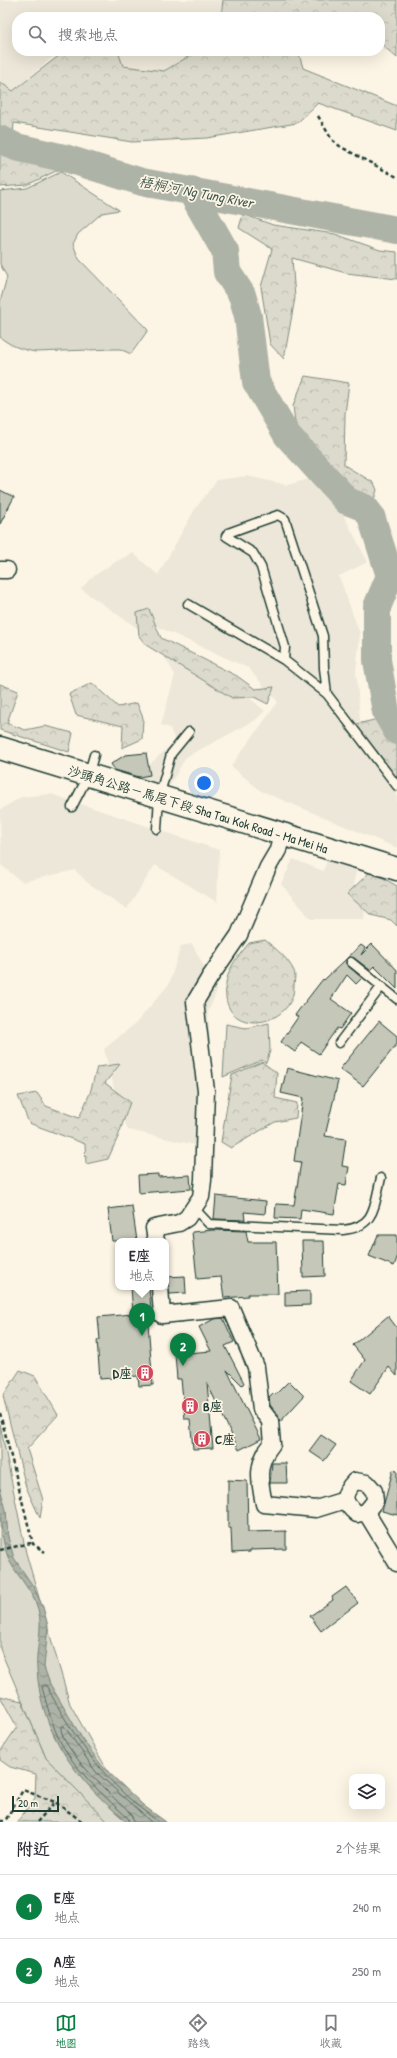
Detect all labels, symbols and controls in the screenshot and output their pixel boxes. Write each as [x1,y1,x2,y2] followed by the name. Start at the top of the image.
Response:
[12,12,385,56] search box
[26,23,48,45] icon: search
[58,24,118,45] text: 搜索地点
[137,171,256,213] water label: 梧桐河 Ng Tung River
[66,761,330,857] street label: 沙頭角公路－馬尾下段 Sha Tau Kok Road – Ma Mei Ha
[194,773,214,793] your location
[115,1238,169,1290] popup
[129,1245,151,1266] text: E座
[129,1266,155,1284] text: 地点
[129,1303,155,1336] pin: 1
[170,1333,196,1366] pin: 2
[135,1363,155,1383] building icon: D座
[113,1364,132,1382] place label: D座
[180,1396,200,1416] building icon: B座
[203,1397,223,1415] place label: B座
[192,1429,212,1449] building icon: C座
[215,1430,235,1448] place label: C座
[349,1774,385,1810] map controls
[349,1774,385,1810] button: layers
[12,1794,59,1813] scale bar
[18,1796,38,1810] text: 20 m
[16,1837,50,1860] text: 附近
[336,1839,381,1857] text: 2个结果
[54,1887,76,1908] text: E座
[27,1898,31,1916] text: 1
[352,1898,381,1916] text: 240 m
[54,1908,80,1926] text: 地点
[54,1951,76,1972] text: A座
[26,1962,32,1980] text: 2
[352,1962,381,1980] text: 250 m
[54,1972,80,1990] text: 地点
[55,2012,77,2050] tab: 地图
[187,2012,209,2050] tab: 路线
[320,2012,342,2050] tab: 收藏

